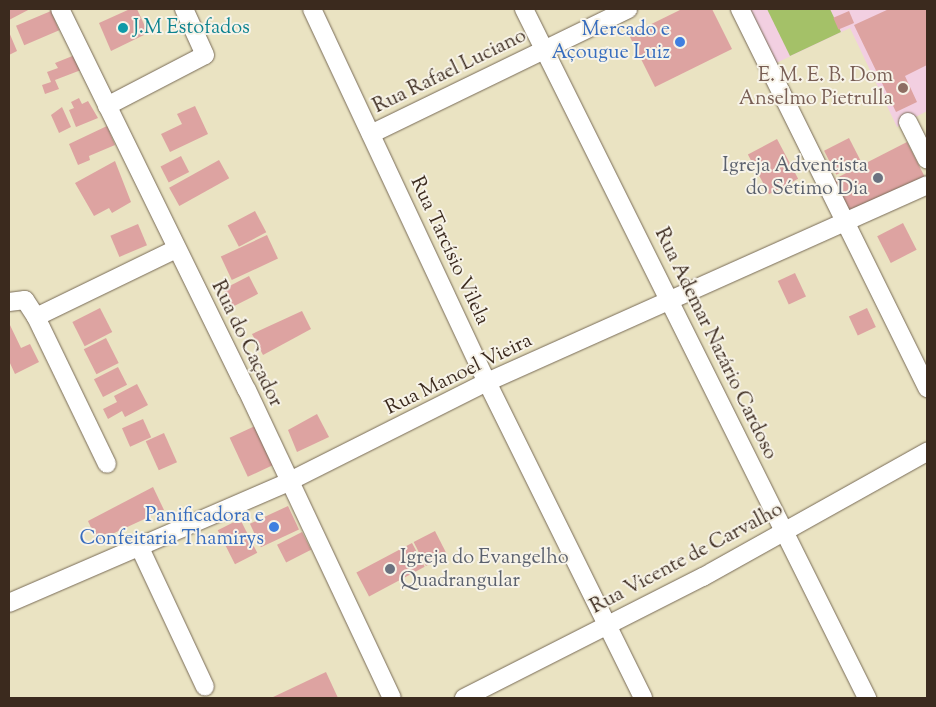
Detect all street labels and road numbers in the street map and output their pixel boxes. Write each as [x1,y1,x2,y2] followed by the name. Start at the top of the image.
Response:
[370,25,530,119] street label: Rua Rafael Luciano
[404,173,494,329] street label: Rua Tarcísio Vilela
[648,224,782,464] street label: Rua Ademar Nazário Cardoso
[205,277,287,411] street label: Rua do Caçador
[382,329,536,421] street label: Rua Manoel Vieira
[587,498,787,620] street label: Rua Vicente de Carvalho

